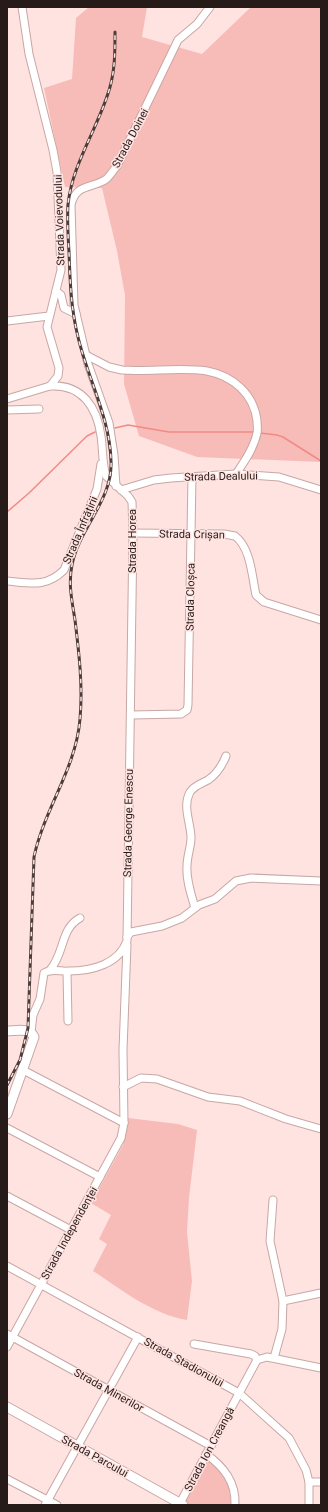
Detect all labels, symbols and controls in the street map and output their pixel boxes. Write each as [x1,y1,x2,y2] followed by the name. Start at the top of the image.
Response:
[109,106,152,170] street label: Strada Doinei
[51,174,68,266] street label: Strada Voievodului
[184,469,258,484] street label: Strada Dealului
[60,494,101,566] street label: Strada Înfrățirii
[126,509,139,573] street label: Strada Horea
[159,527,225,542] street label: Strada Crișan
[183,563,198,631] street label: Strada Cloșca
[121,769,136,877] street label: Strada George Enescu
[39,1185,100,1282] street label: Strada Independenței
[142,1335,226,1390] street label: Strada Stadionului
[72,1366,146,1415] street label: Strada Minerilor
[182,1405,237,1494] street label: Strada Ion Creangă
[59,1433,130,1480] street label: Strada Parcului

